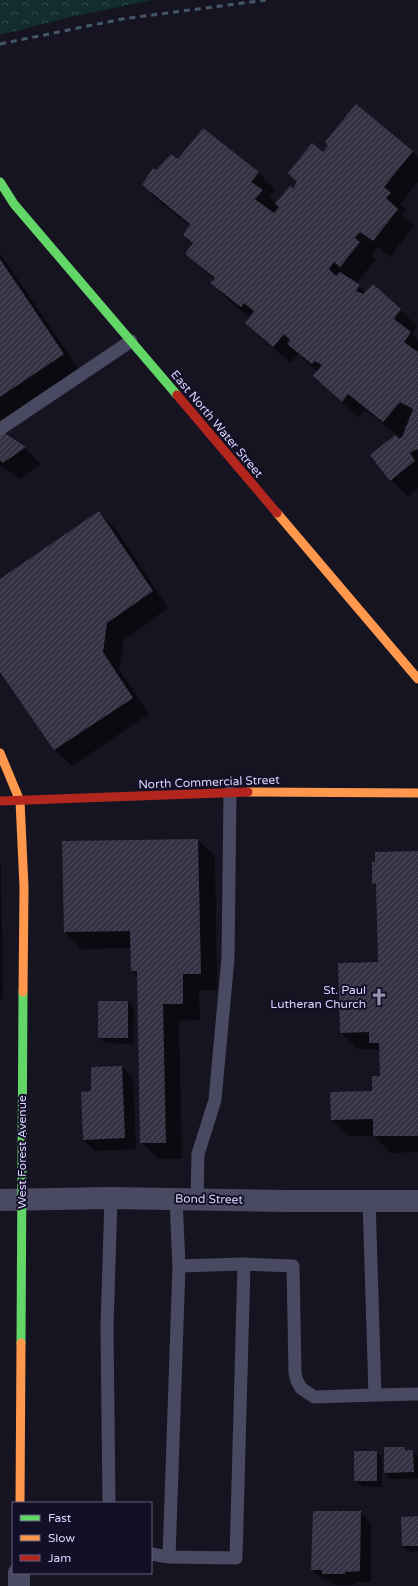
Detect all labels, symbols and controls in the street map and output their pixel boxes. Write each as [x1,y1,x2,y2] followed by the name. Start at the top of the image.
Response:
[168,368,266,481] street label: East North Water Street
[138,773,280,791] street label: North Commercial Street
[270,983,366,1011] place label: St. Paul Lutheran Church
[369,987,389,1007] church icon: St. Paul Lutheran Church
[15,1095,29,1209] street label: West Forest Avenue
[175,1191,243,1207] street label: Bond Street
[12,1502,152,1574] legend
[48,1511,72,1525] text: Fast
[48,1531,75,1545] text: Slow
[48,1551,71,1565] text: Jam

